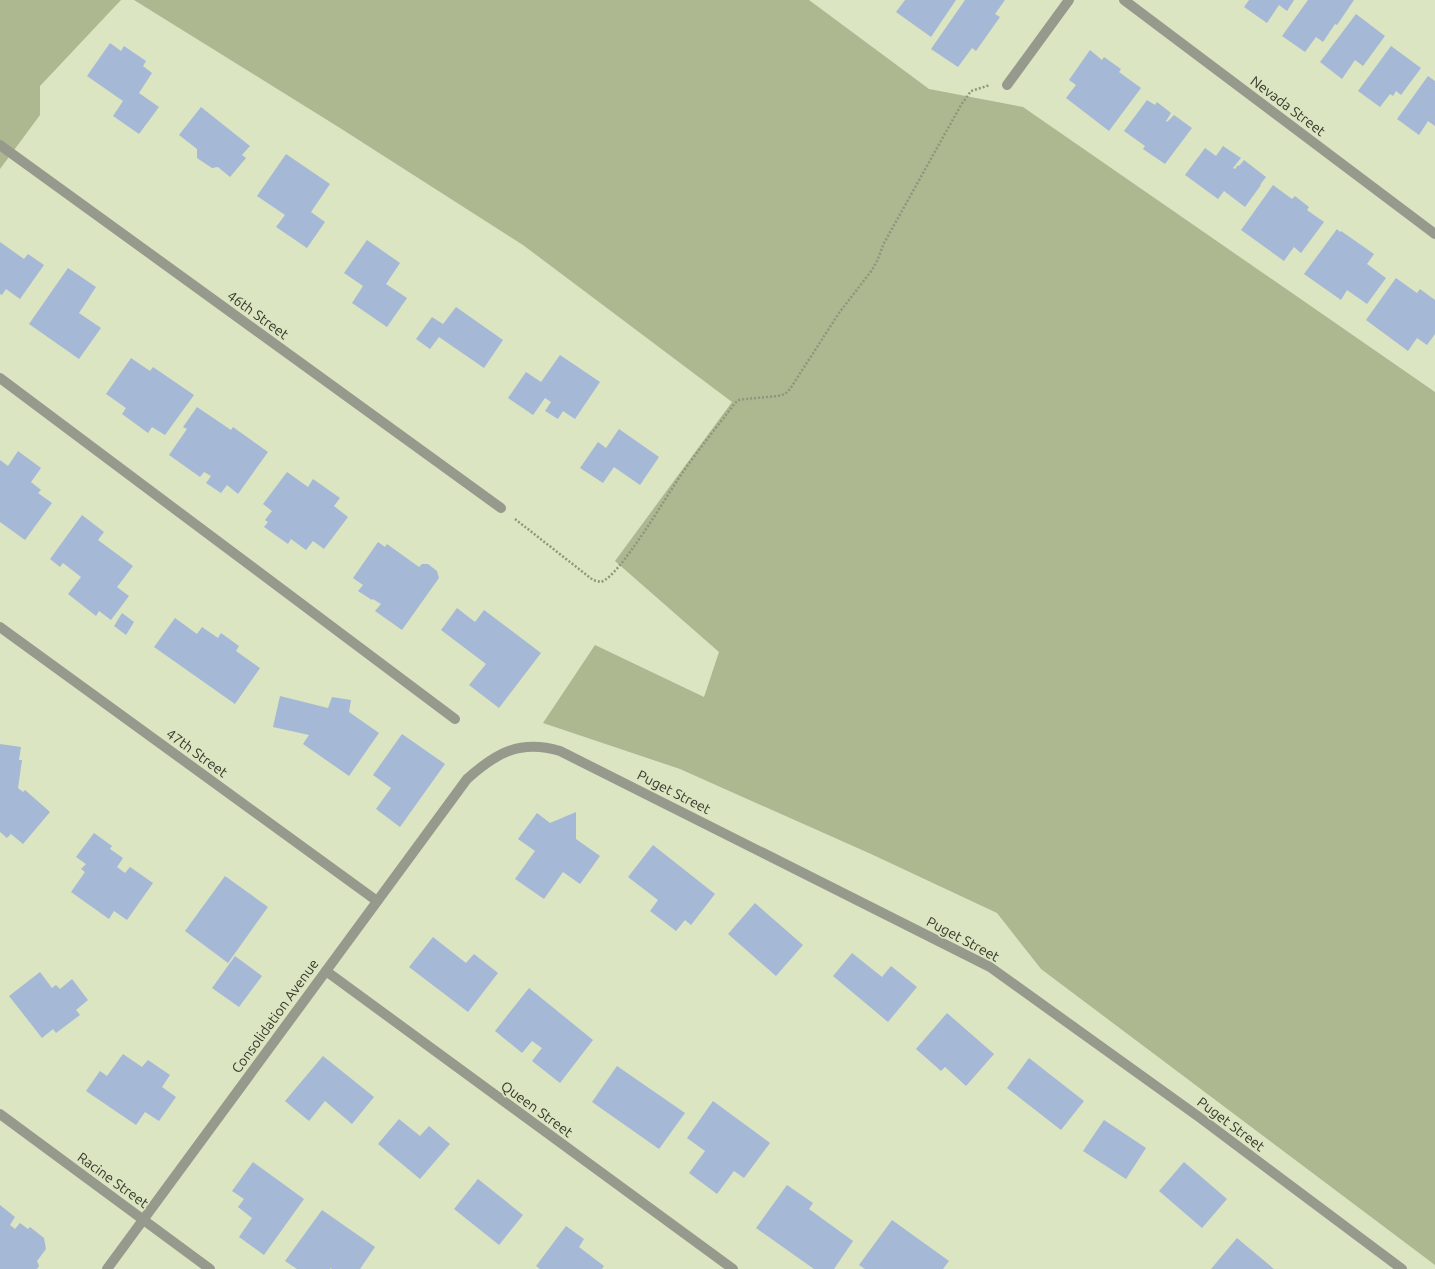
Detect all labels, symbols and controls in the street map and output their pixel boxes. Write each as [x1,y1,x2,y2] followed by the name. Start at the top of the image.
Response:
[1247,73,1329,140] street label: Nevada Street
[224,287,292,343] street label: 46th Street
[163,725,231,781] street label: 47th Street
[635,767,714,817] street label: Puget Street
[924,913,1002,965] street label: Puget Street
[228,956,322,1076] street label: Consolidation Avenue
[498,1078,576,1141] street label: Queen Street
[1194,1094,1268,1155] street label: Puget Street
[74,1149,152,1211] street label: Racine Street

